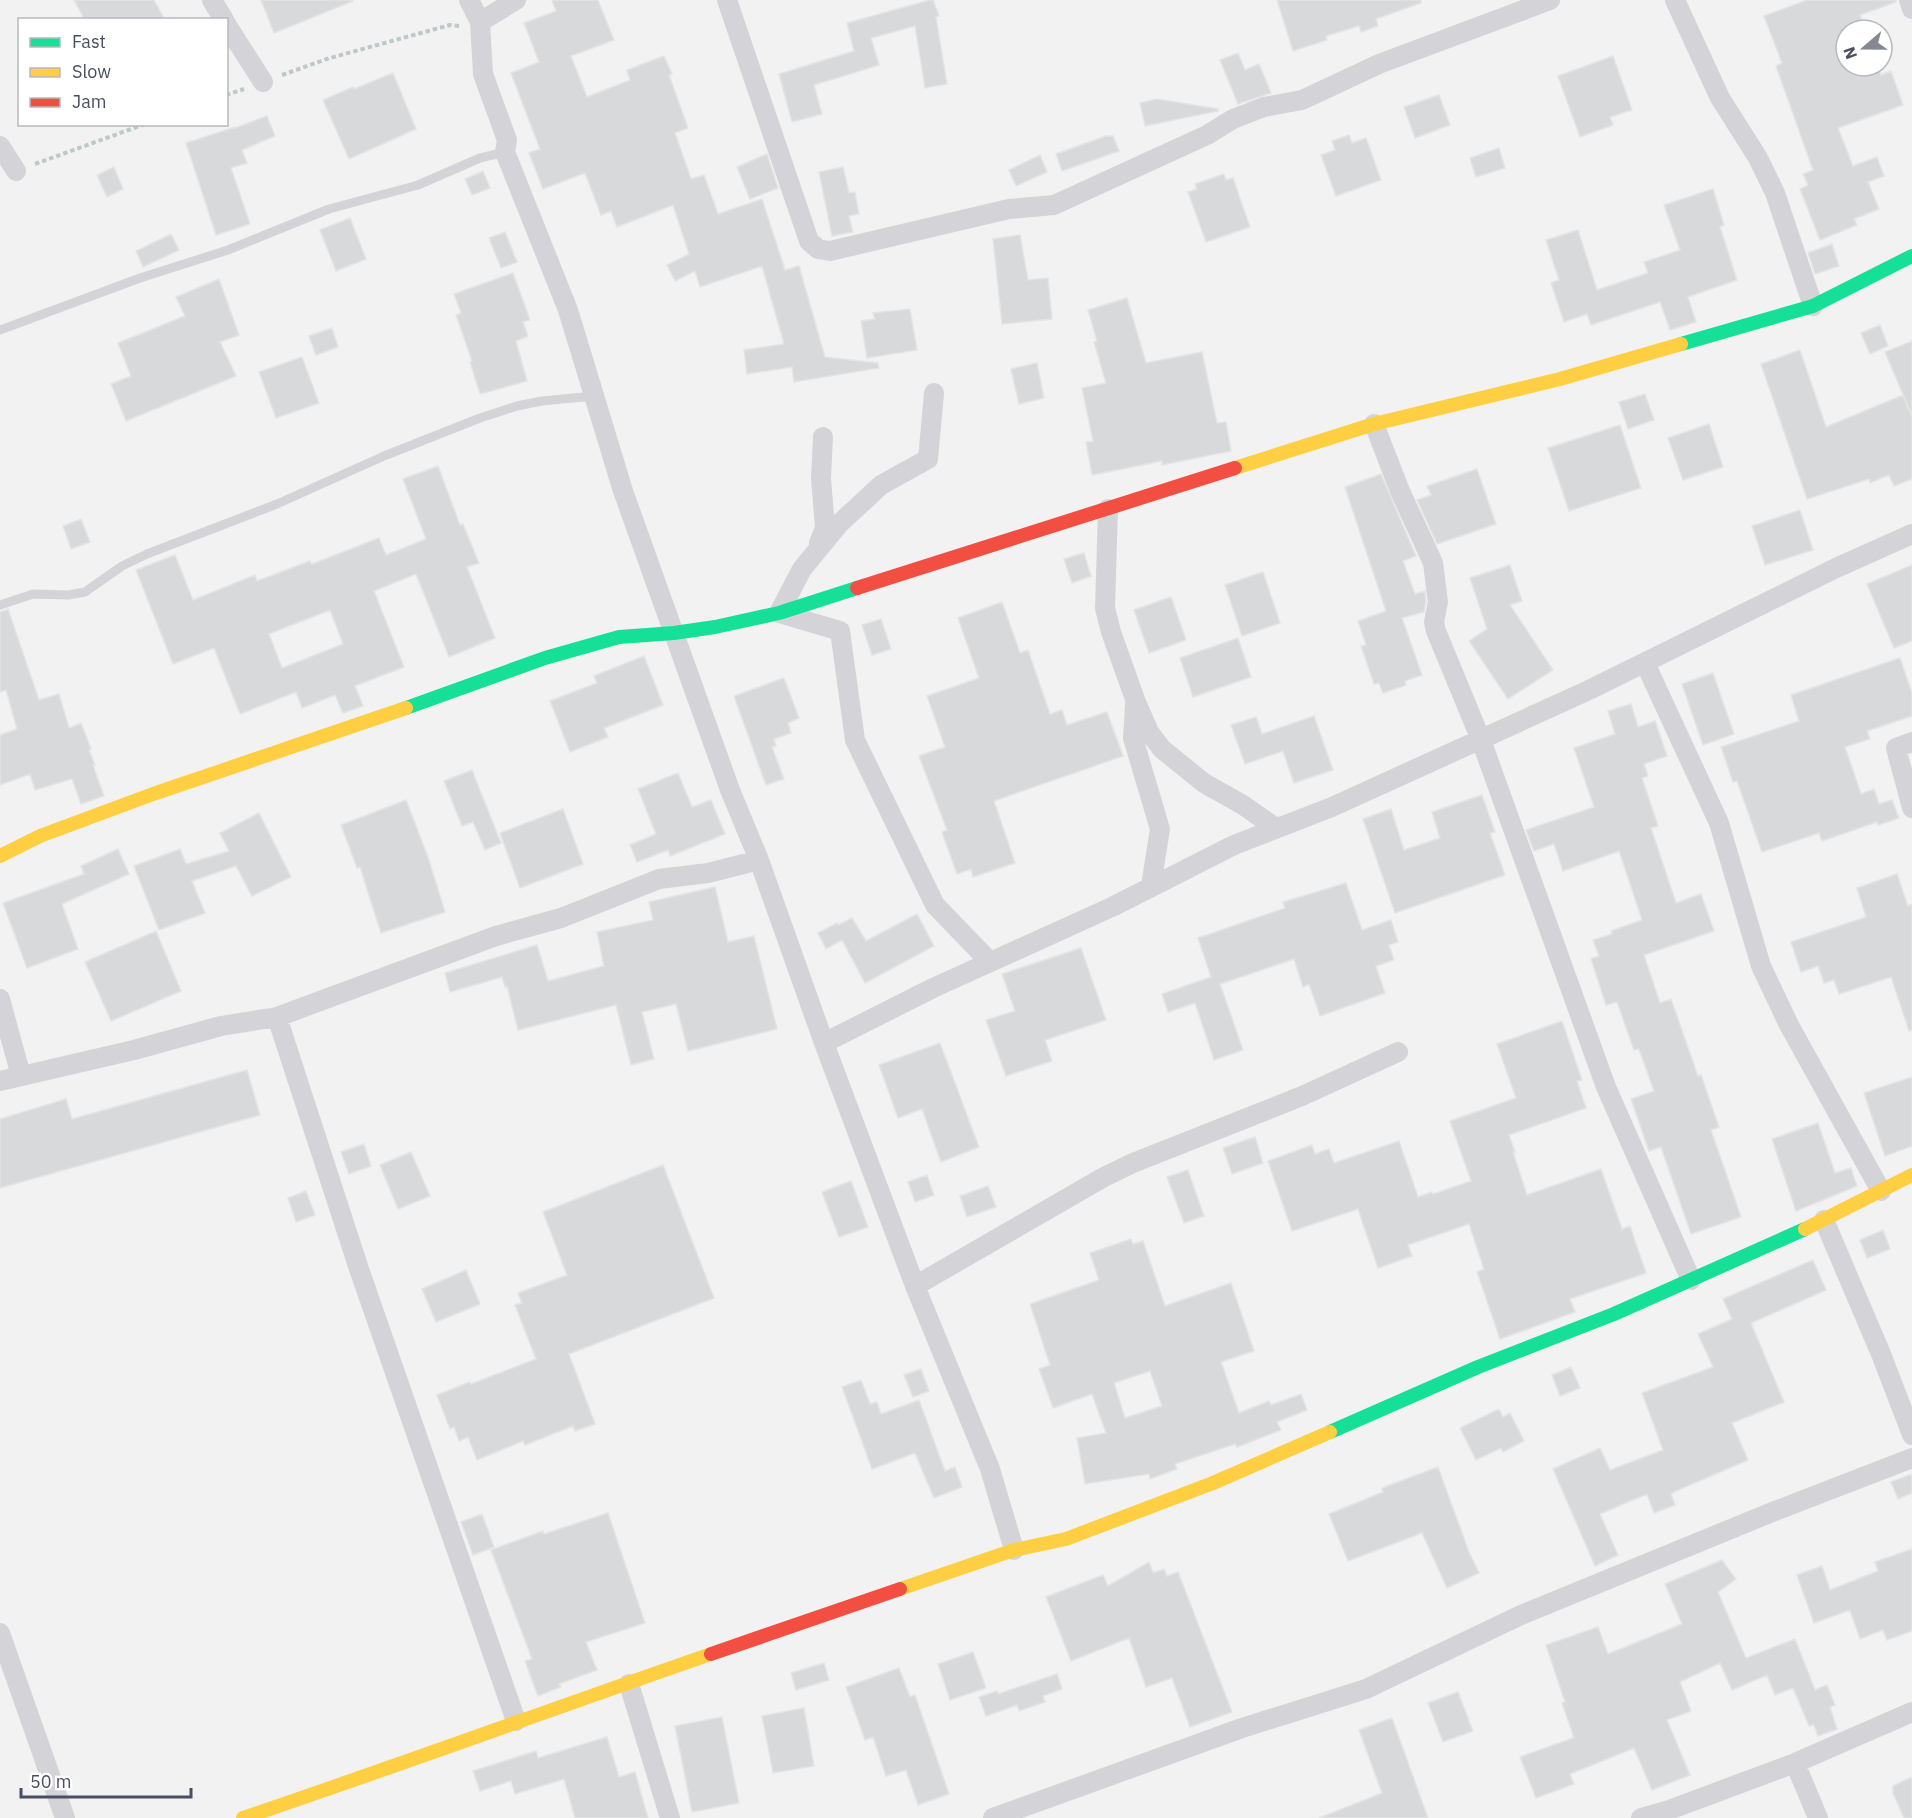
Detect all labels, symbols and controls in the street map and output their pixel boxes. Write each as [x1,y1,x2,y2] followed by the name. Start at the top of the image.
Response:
[18,18,228,126] legend
[1834,18,1894,78] north arrow
[72,30,106,53] text: Fast
[1839,44,1861,62] text: N
[72,60,111,83] text: Slow
[72,90,107,113] text: Jam
[21,1761,190,1799] scale bar
[30,1770,72,1793] text: 50 m

